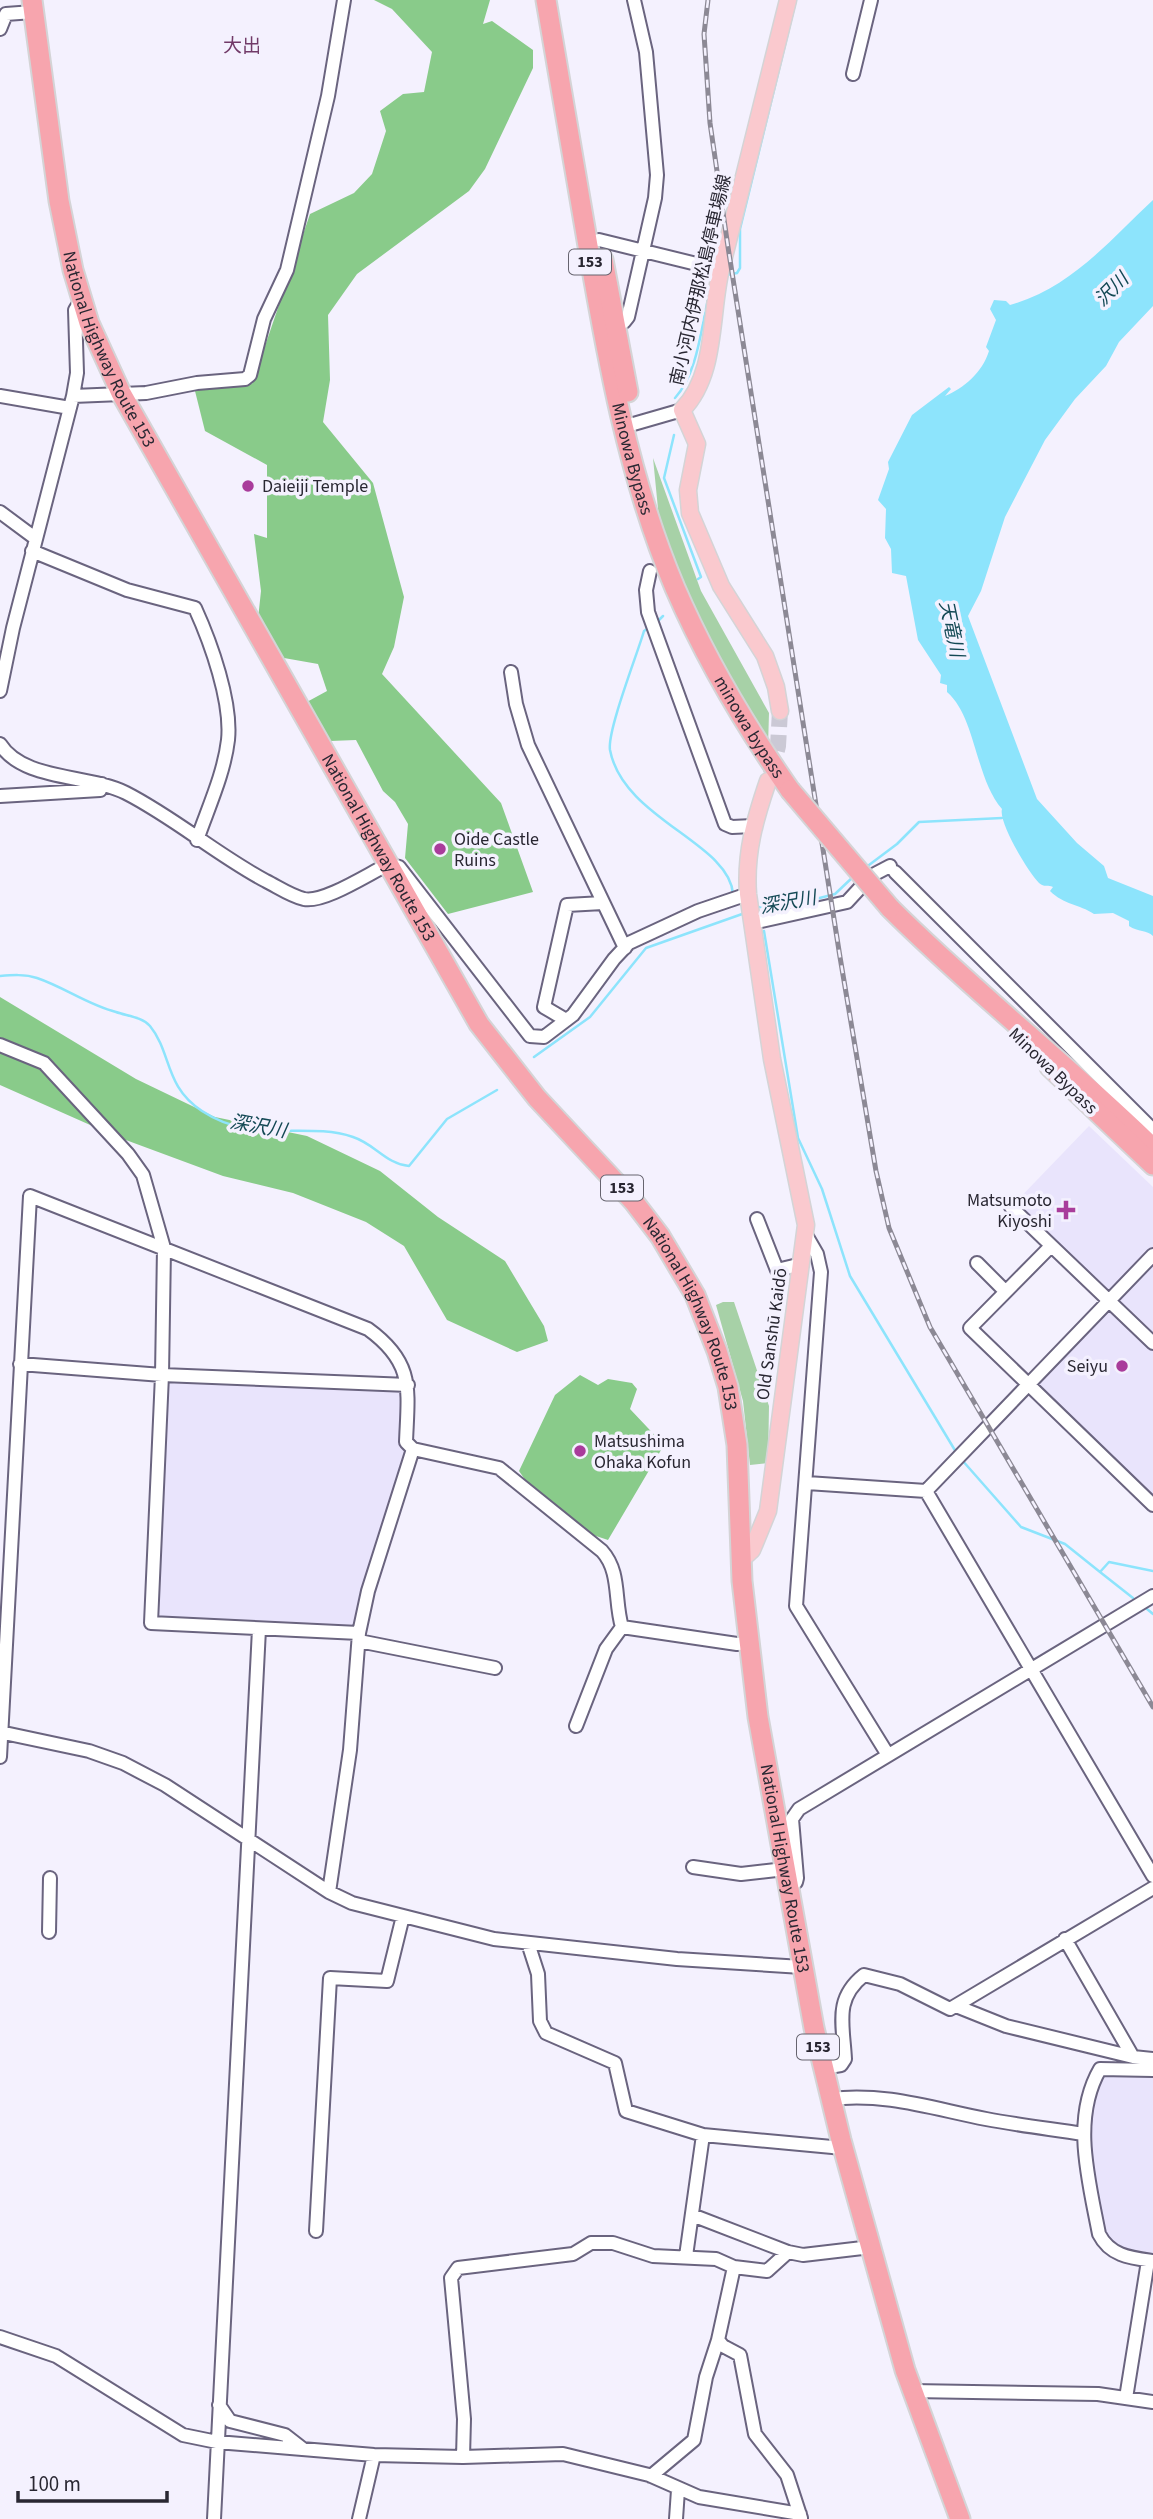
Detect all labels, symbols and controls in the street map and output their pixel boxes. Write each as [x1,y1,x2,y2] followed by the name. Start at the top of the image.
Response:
[223,33,261,60] district label: 大出
[665,172,737,388] street label: 南小河内伊那松島停車場線
[57,249,162,452] street label: National Highway Route 153
[569,250,611,274] road number: 153
[1089,266,1136,313] water label: 沢川
[606,400,660,518] street label: Minowa Bypass
[262,474,368,499] place label: Daieiji Temple
[240,478,256,494] marker: Daieiji Temple
[932,598,971,662] water label: 天竜川
[708,671,791,783] street label: minowa bypass
[316,749,442,946] street label: National Highway Route 153
[454,827,539,873] place label: Oide Castle Ruins
[432,841,448,857] marker: Oide Castle Ruins
[758,884,820,921] water label: 深沢川
[1003,1022,1103,1120] street label: Minowa Bypass
[228,1109,290,1146] water label: 深沢川
[601,1176,643,1200] road number: 153
[967,1188,1052,1234] place label: Matsumoto Kiyoshi
[1058,1202,1074,1218] marker: Matsumoto Kiyoshi
[637,1211,744,1412] street label: National Highway Route 153
[750,1266,794,1402] street label: Old Sanshū Kaidō
[1067,1354,1108,1379] place label: Seiyu
[1114,1358,1130,1374] marker: Seiyu
[594,1429,691,1475] place label: Matsushima Ohaka Kofun
[572,1443,588,1459] marker: Matsushima Ohaka Kofun
[754,1762,816,1975] street label: National Highway Route 153
[797,2035,839,2060] road number: 153
[18,2460,166,2504] scale bar
[28,2469,81,2499] text: 100 m

